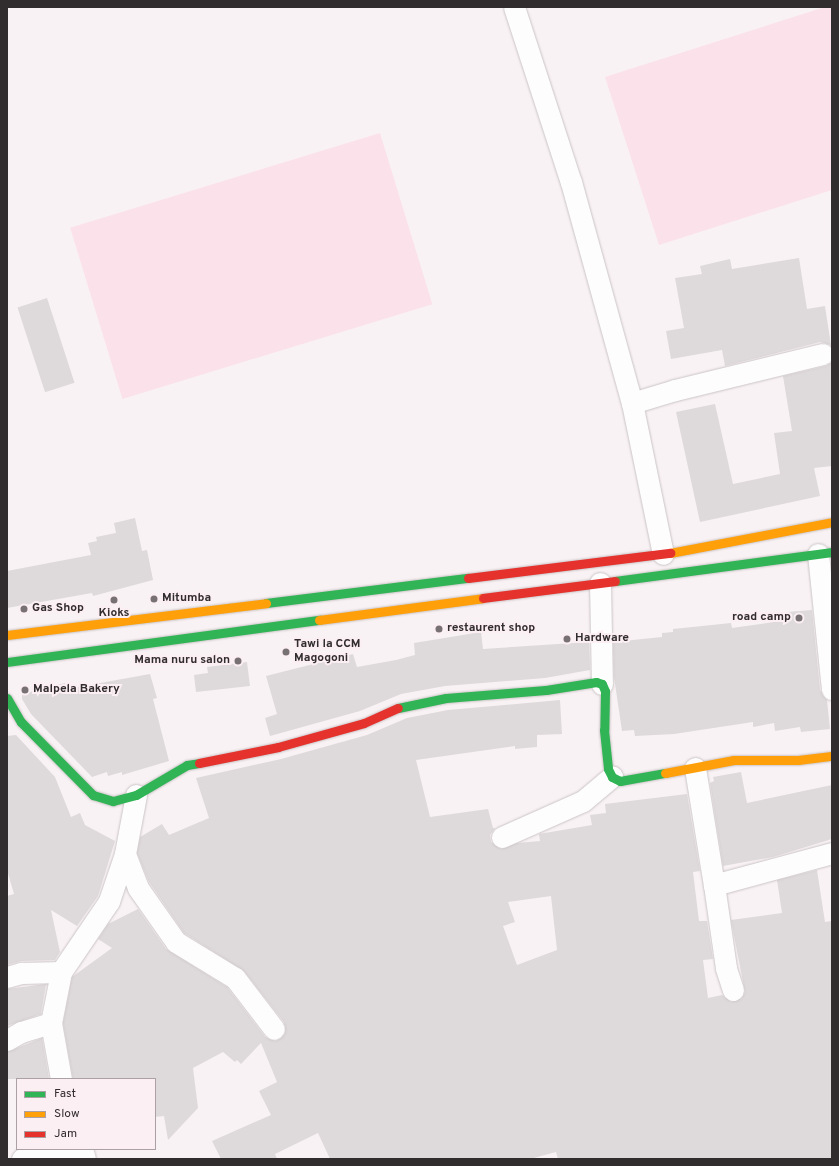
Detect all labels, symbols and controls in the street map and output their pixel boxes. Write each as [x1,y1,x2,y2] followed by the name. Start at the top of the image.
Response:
[162,592,211,606] place label: Mitumba
[149,594,159,604] marker: Mitumba
[109,595,119,605] marker: Kioks
[32,602,84,616] place label: Gas Shop
[19,604,29,614] marker: Gas Shop
[98,607,130,621] place label: Kioks
[732,611,791,625] place label: road camp
[794,613,804,623] marker: road camp
[447,622,535,636] place label: restaurent shop
[434,624,444,634] marker: restaurent shop
[575,632,629,646] place label: Hardware
[562,634,572,644] marker: Hardware
[294,638,360,666] place label: Tawi la CCM Magogoni
[281,647,291,657] marker: Tawi la CCM Magogoni
[134,654,230,668] place label: Mama nuru salon
[233,656,243,666] marker: Mama nuru salon
[33,683,120,697] place label: Malpela Bakery
[20,685,30,695] marker: Malpela Bakery
[16,1078,156,1150] legend
[54,1086,76,1102] text: Fast
[54,1106,80,1122] text: Slow
[54,1126,77,1142] text: Jam

